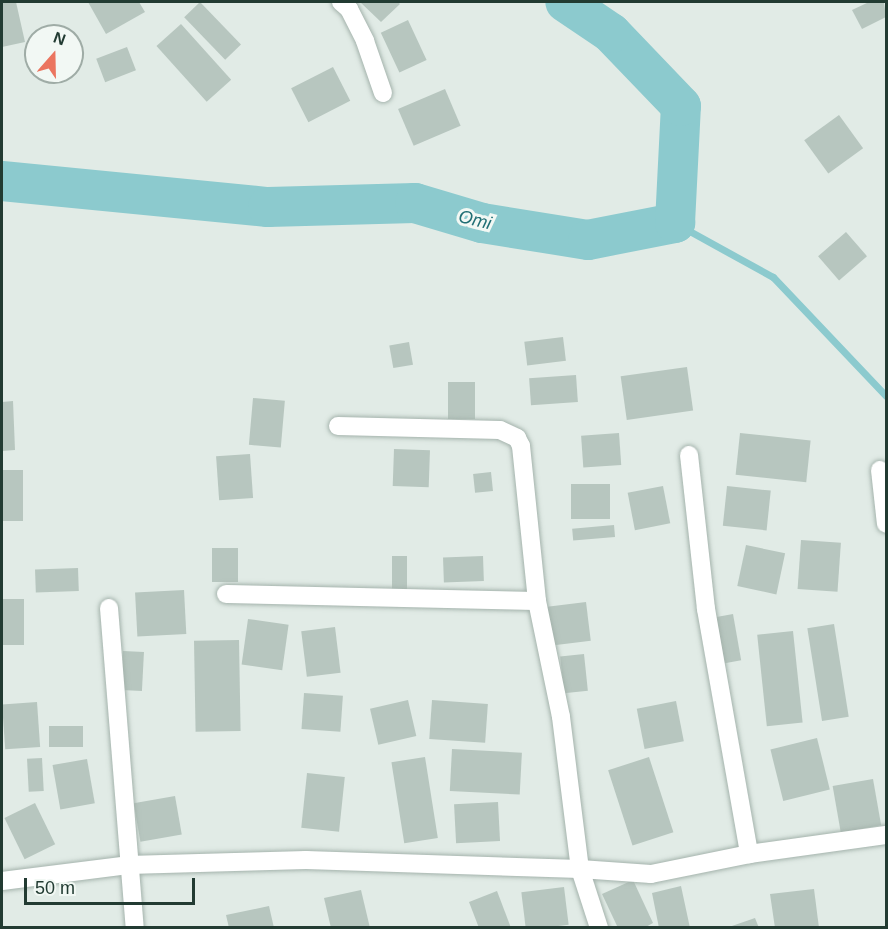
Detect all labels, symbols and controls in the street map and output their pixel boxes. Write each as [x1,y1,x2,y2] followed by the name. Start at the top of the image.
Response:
[24,24,84,84] north arrow
[51,29,68,48] text: N
[456,206,494,234] water label: Omi
[27,866,198,904] scale bar
[35,878,75,898] text: 50 m

